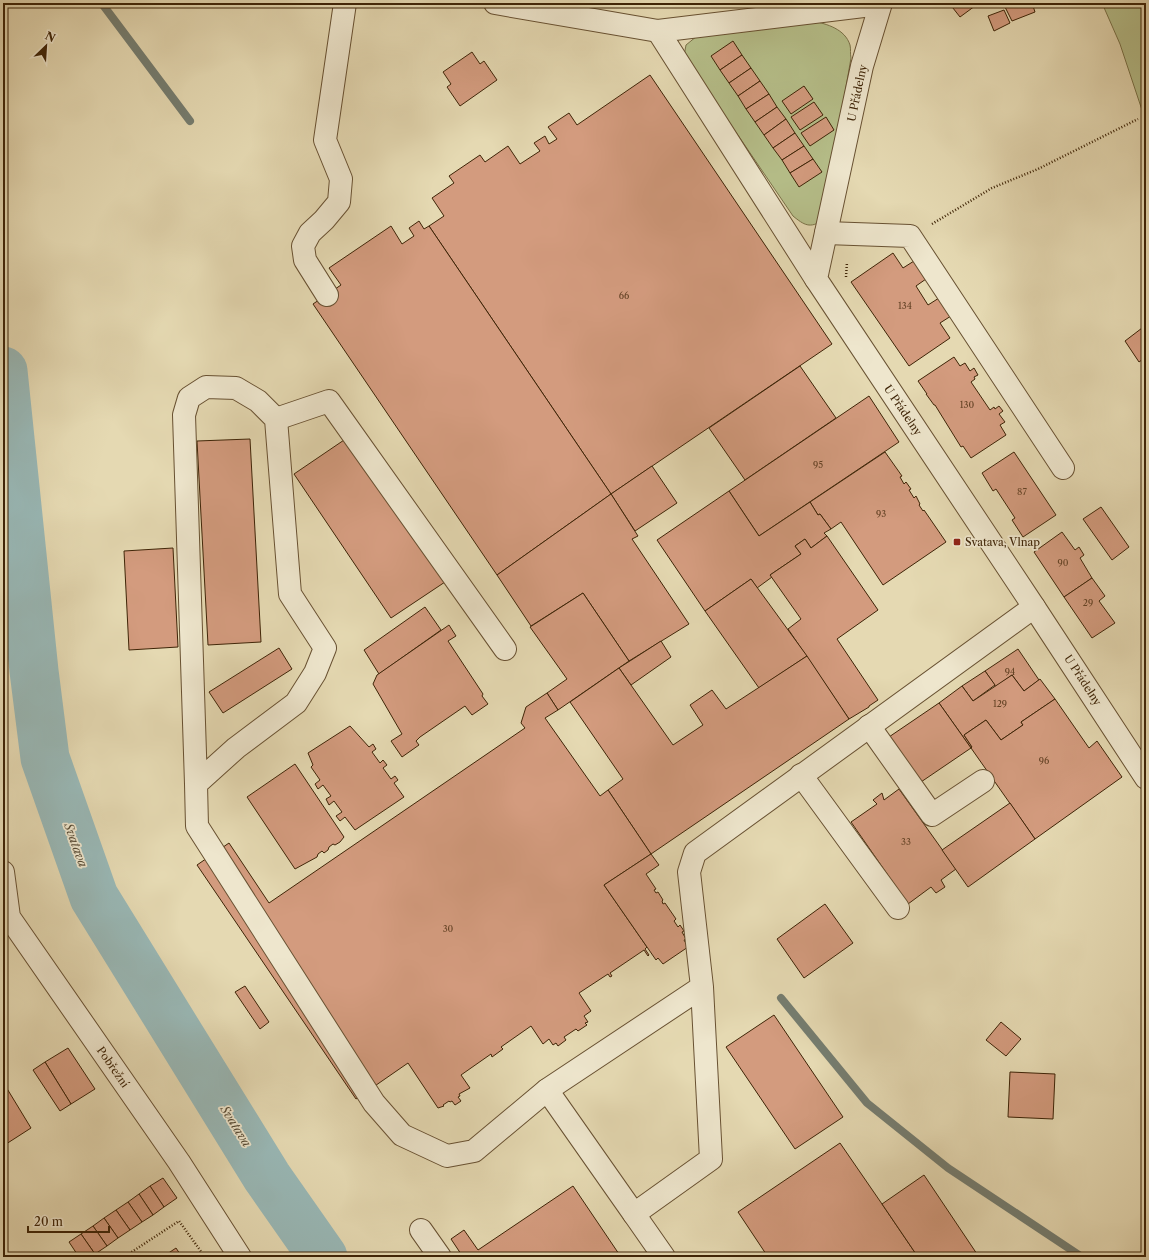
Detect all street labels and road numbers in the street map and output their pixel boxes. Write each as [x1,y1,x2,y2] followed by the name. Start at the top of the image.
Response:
[844,62,870,123] street label: U Přádelny
[881,382,925,439] street label: U Přádelny
[1061,652,1105,709] street label: U Přádelny
[94,1044,133,1091] street label: Pobřežní

